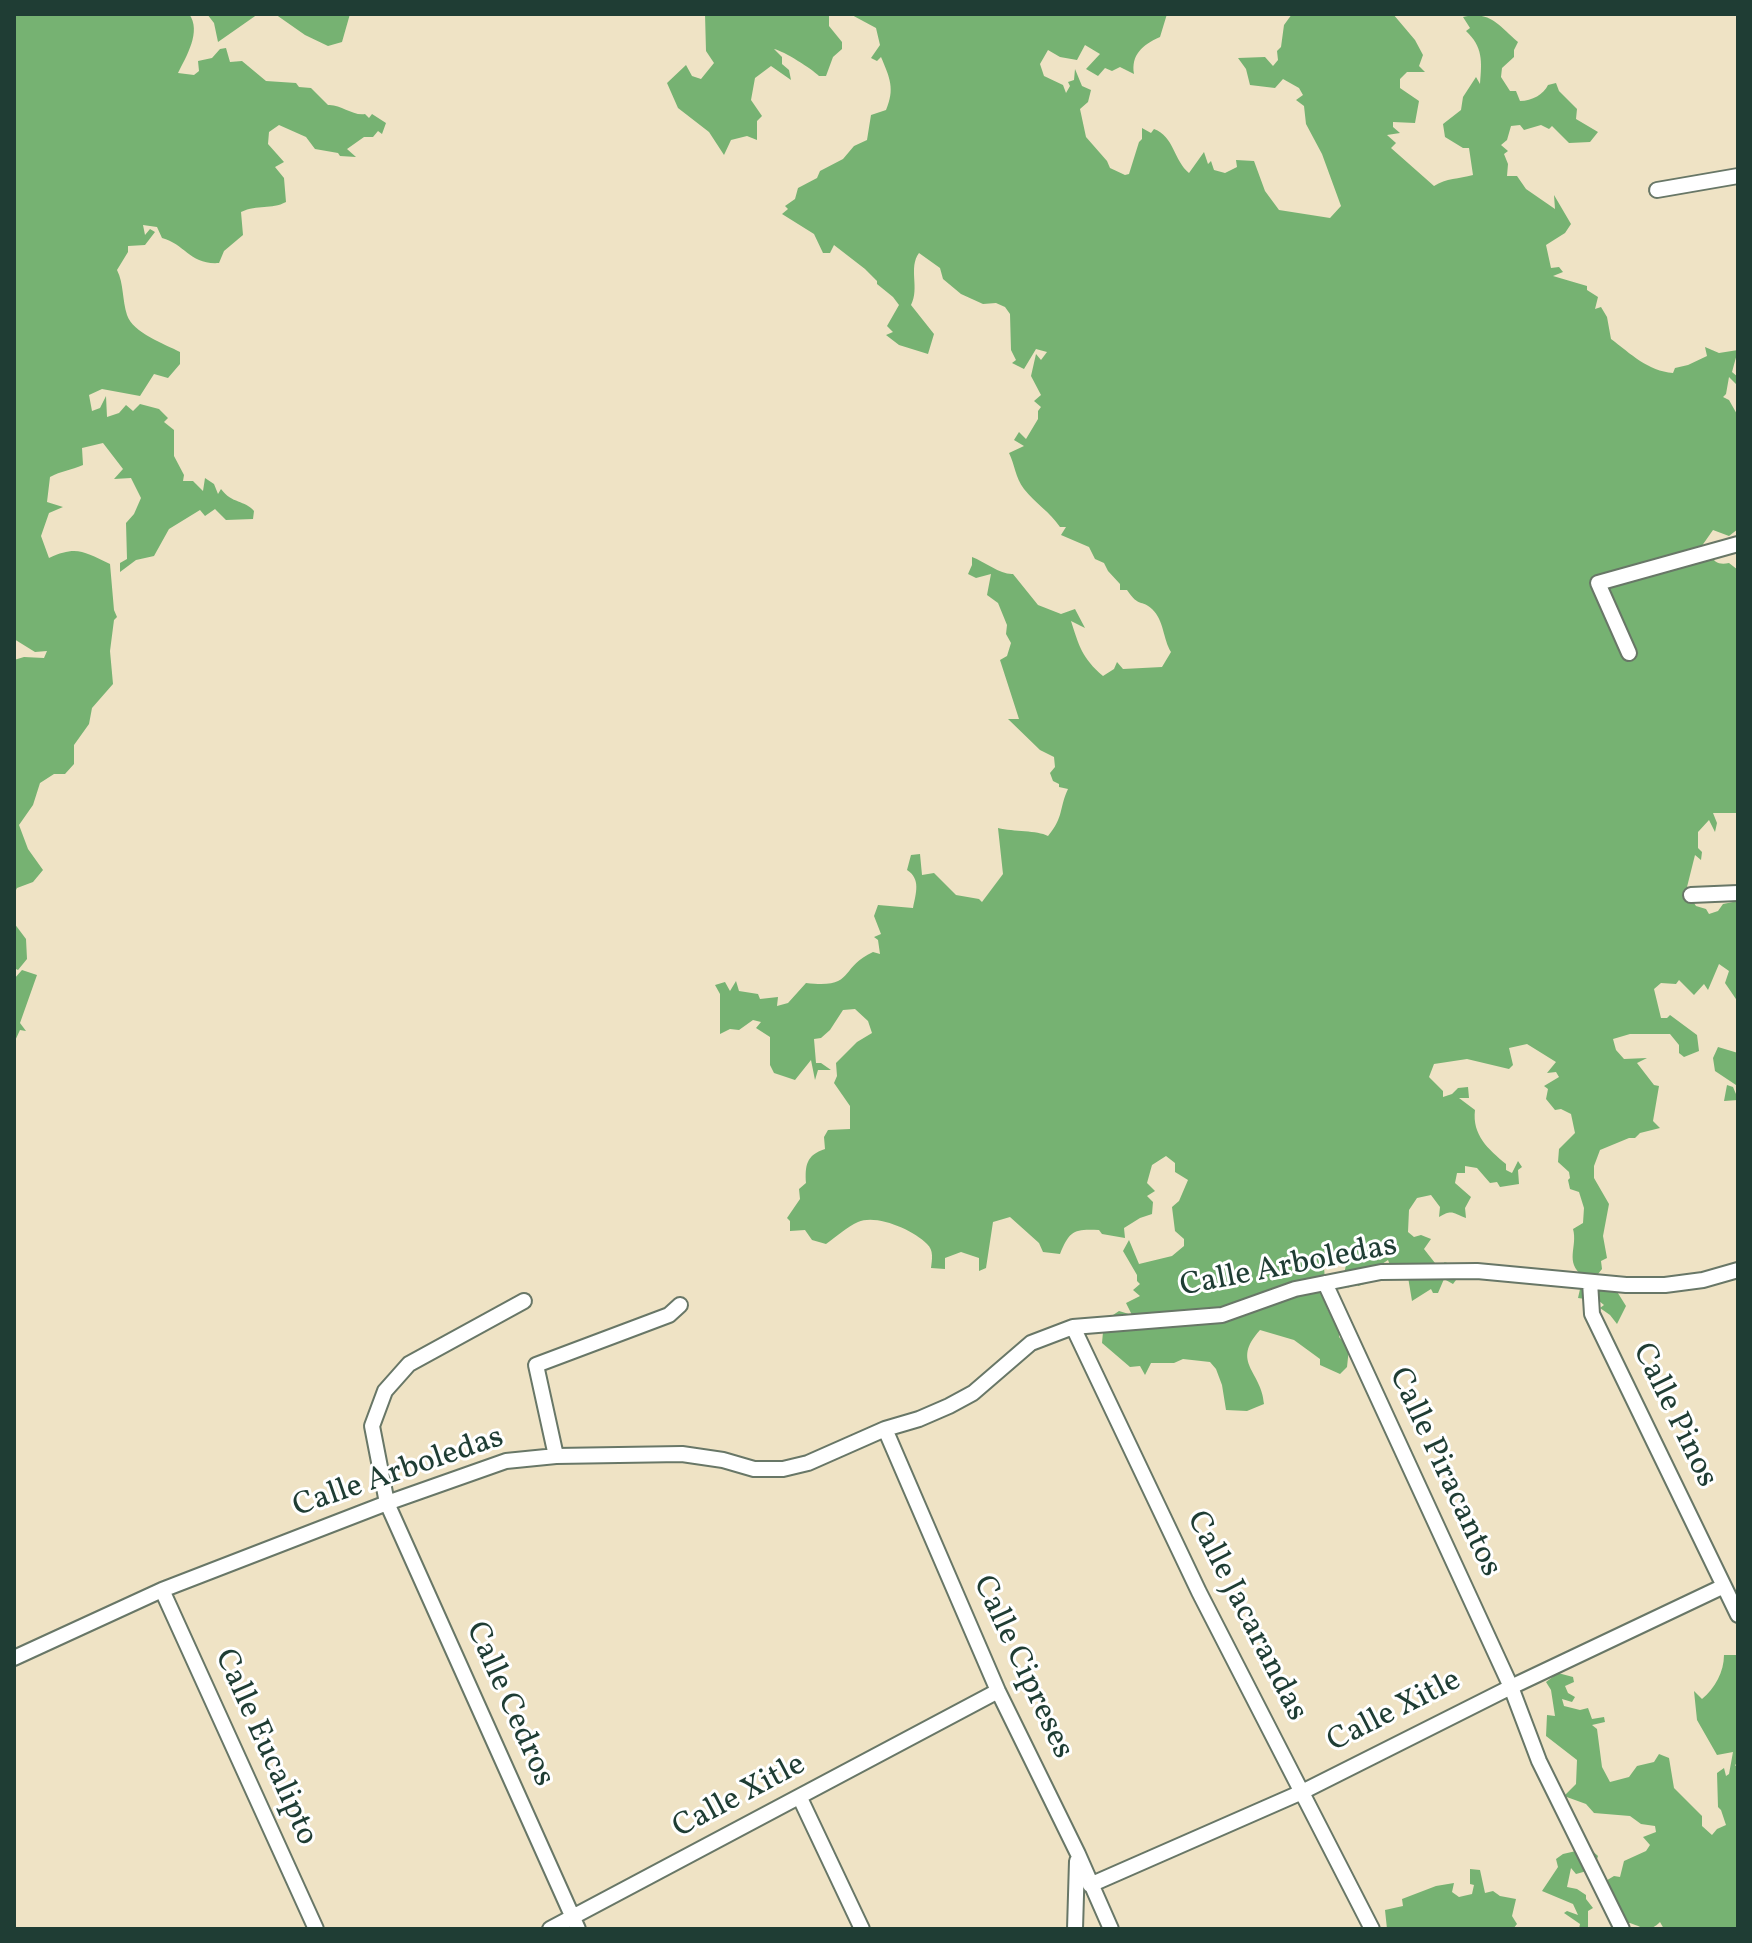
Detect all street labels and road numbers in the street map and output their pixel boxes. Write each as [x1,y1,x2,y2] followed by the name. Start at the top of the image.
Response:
[1177,1228,1401,1308] street label: Calle Arboledas
[1622,1338,1724,1494] street label: Calle Pinos
[1378,1362,1508,1584] street label: Calle Piracantos
[289,1420,509,1528] street label: Calle Arboledas
[1176,1506,1314,1728] street label: Calle Jacarandas
[962,1570,1080,1766] street label: Calle Cipreses
[455,1617,561,1793] street label: Calle Cedros
[204,1644,324,1852] street label: Calle Eucalipto
[1322,1663,1468,1763] street label: Calle Xitle
[667,1747,813,1849] street label: Calle Xitle

